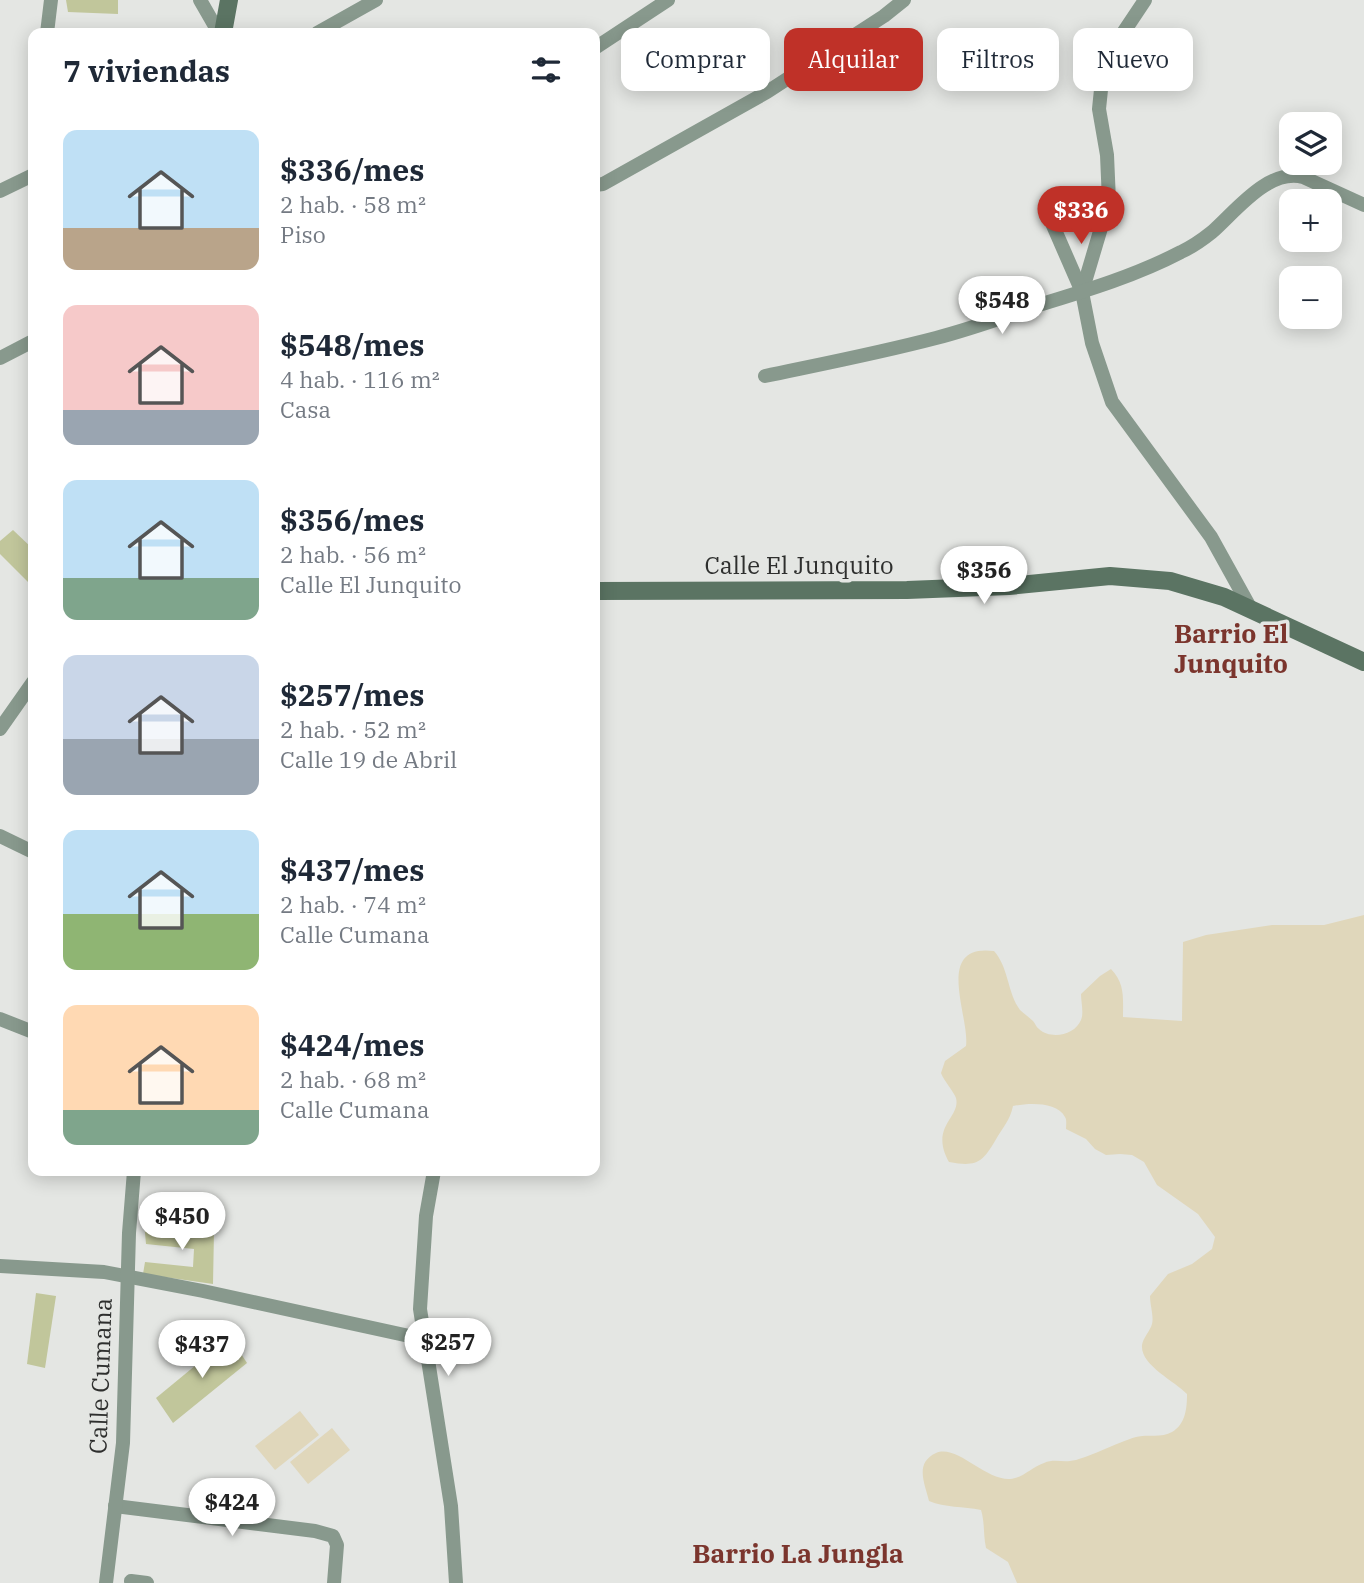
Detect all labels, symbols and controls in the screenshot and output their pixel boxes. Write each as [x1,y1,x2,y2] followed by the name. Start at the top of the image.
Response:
[621,28,770,91] chip: Comprar
[784,28,923,91] chip: Alquilar
[937,28,1059,91] chip: Filtros
[1073,28,1193,91] chip: Nuevo
[63,51,230,90] text: 7 viviendas
[527,51,565,89] icon: filters
[1279,112,1342,329] map controls
[1279,112,1342,175] button: layers
[280,150,425,189] text: $336/mes
[119,158,203,242] icon: home
[1040,187,1122,246] pin: $336
[280,189,426,219] text: 2 hab. · 58 m²
[1279,189,1342,252] button: +
[1053,194,1109,224] text: $336
[280,219,326,249] text: Piso
[1279,266,1342,329] button: −
[961,276,1043,336] pin: $548
[974,284,1030,314] text: $548
[280,325,425,364] text: $548/mes
[119,333,203,417] icon: home
[280,364,440,394] text: 4 hab. · 116 m²
[280,394,331,424] text: Casa
[280,500,425,539] text: $356/mes
[119,508,203,592] icon: home
[280,539,426,569] text: 2 hab. · 56 m²
[943,546,1025,606] pin: $356
[704,549,894,581] street label: Calle El Junquito
[956,554,1012,584] text: $356
[280,569,461,599] text: Calle El Junquito
[1174,616,1288,680] district label: Barrio El Junquito
[280,675,425,714] text: $257/mes
[119,683,203,767] icon: home
[280,714,426,744] text: 2 hab. · 52 m²
[280,744,457,774] text: Calle 19 de Abril
[280,850,425,889] text: $437/mes
[119,858,203,942] icon: home
[280,889,426,919] text: 2 hab. · 74 m²
[280,919,430,949] text: Calle Cumana
[280,1025,425,1064] text: $424/mes
[119,1033,203,1117] icon: home
[280,1064,426,1094] text: 2 hab. · 68 m²
[280,1094,430,1124] text: Calle Cumana
[141,1192,223,1252] pin: $450
[154,1200,210,1230] text: $450
[81,1297,119,1455] street label: Calle Cumana
[407,1318,489,1378] pin: $257
[161,1320,243,1380] pin: $437
[420,1326,476,1356] text: $257
[174,1328,230,1358] text: $437
[191,1478,273,1538] pin: $424
[204,1486,260,1516] text: $424
[692,1536,904,1570] district label: Barrio La Jungla

